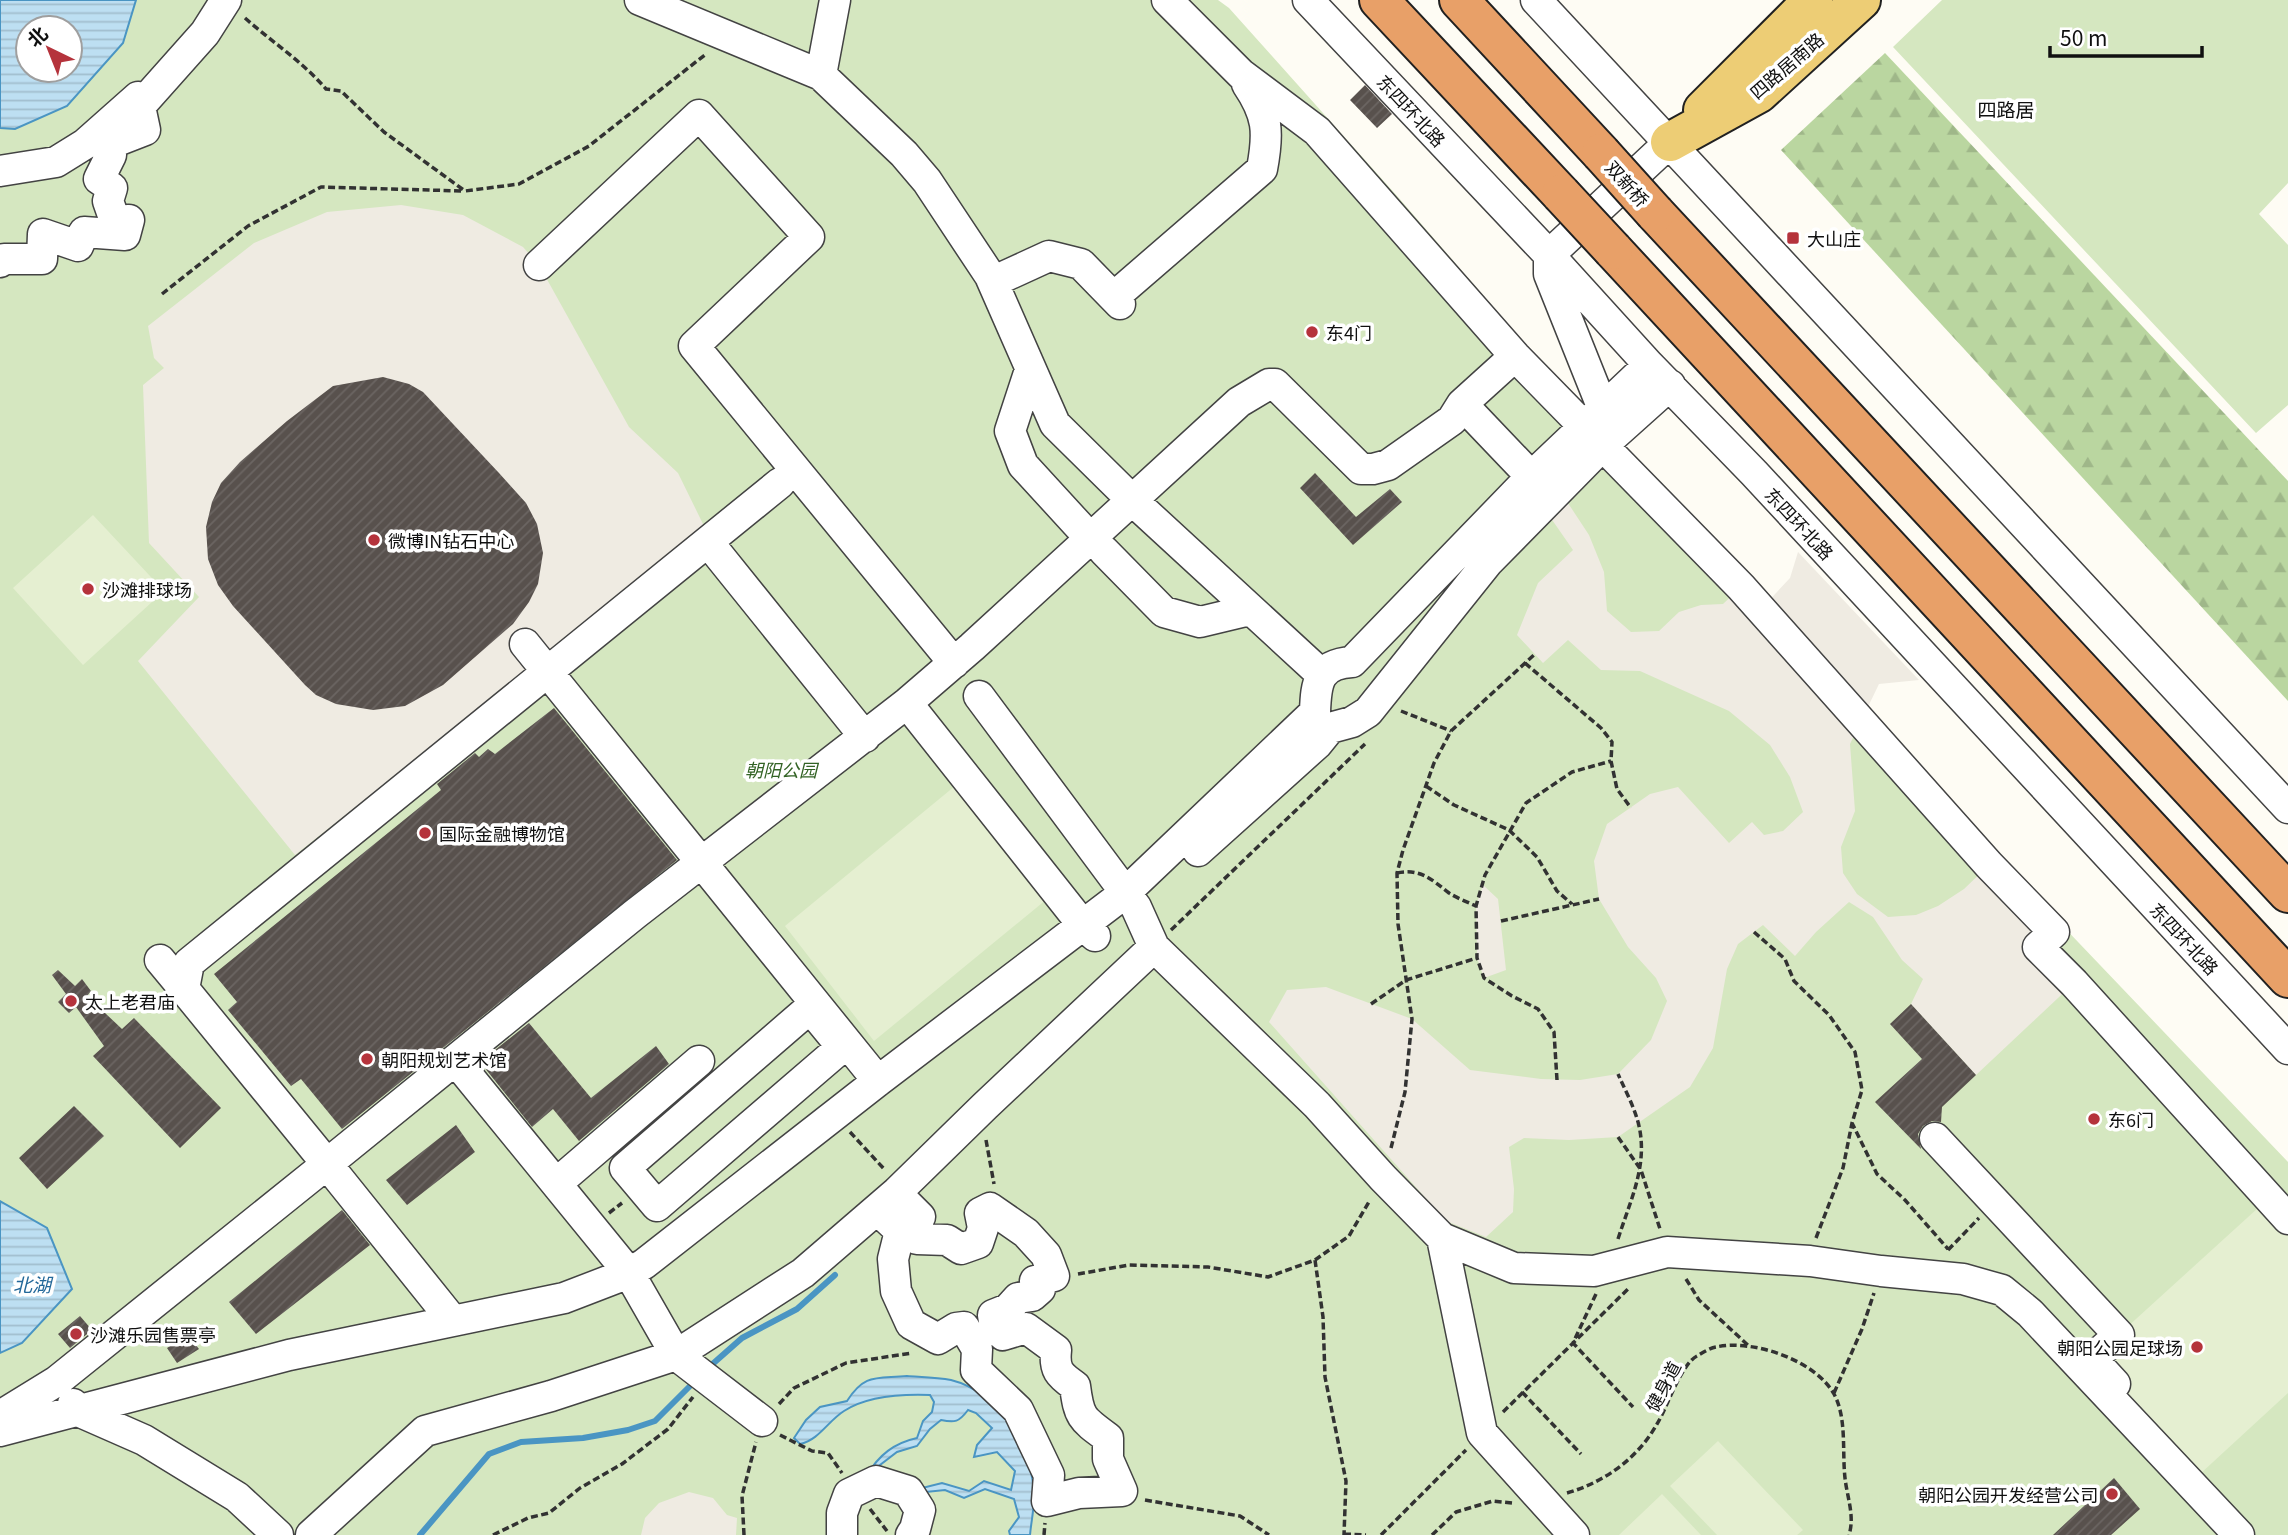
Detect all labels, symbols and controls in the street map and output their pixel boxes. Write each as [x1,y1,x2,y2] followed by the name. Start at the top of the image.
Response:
[14,14,84,84] north arrow
[2050,14,2202,58] scale bar
[20,19,53,52] text: 北
[2060,22,2107,52] text: 50 m
[1744,26,1828,104] street label: 四路居南路
[1372,68,1452,152] street label: 东四环北路
[1977,95,2035,122] district label: 四路居
[1600,154,1656,212] street label: 双新桥
[1807,225,1861,251] place label: 大山庄
[1785,230,1801,246] marker: 大山庄
[1326,319,1372,345] place label: 东4门
[1304,324,1320,340] marker: 东4门
[1760,481,1840,565] street label: 东四环北路
[388,527,514,553] place label: 微博IN钻石中心
[366,532,382,548] marker: 微博IN钻石中心
[102,576,192,602] place label: 沙滩排球场
[80,581,96,597] marker: 沙滩排球场
[745,756,820,782] park label: 朝阳公园
[439,820,565,846] place label: 国际金融博物馆
[417,825,433,841] marker: 国际金融博物馆
[2145,896,2225,980] street label: 东四环北路
[85,988,175,1014] place label: 太上老君庙
[63,993,79,1009] marker: 太上老君庙
[381,1046,507,1072] place label: 朝阳规划艺术馆
[359,1051,375,1067] marker: 朝阳规划艺术馆
[2108,1106,2154,1132] place label: 东6门
[2086,1111,2102,1127] marker: 东6门
[13,1270,54,1297] water label: 北湖
[90,1321,216,1347] place label: 沙滩乐园售票亭
[68,1326,84,1342] marker: 沙滩乐园售票亭
[2057,1334,2183,1360] place label: 朝阳公园足球场
[2189,1339,2205,1355] marker: 朝阳公园足球场
[1638,1356,1686,1416] street label: 健身道
[1918,1481,2098,1507] place label: 朝阳公园开发经营公司
[2104,1486,2120,1502] marker: 朝阳公园开发经营公司

